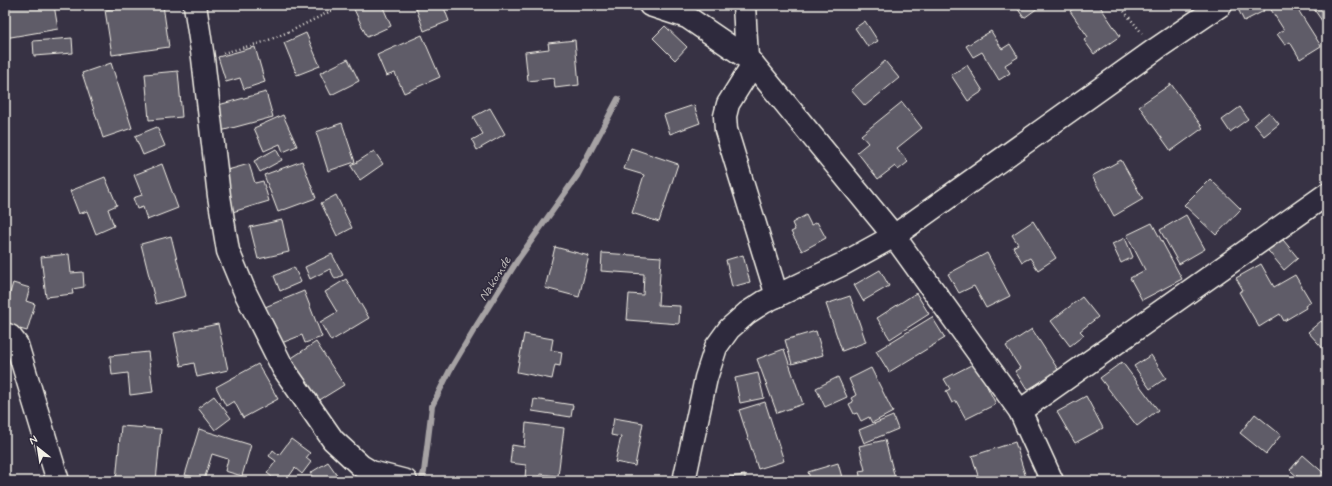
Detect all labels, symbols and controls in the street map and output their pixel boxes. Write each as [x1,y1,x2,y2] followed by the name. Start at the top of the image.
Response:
[475,252,516,304] water label: Nakonde
[18,428,58,468] north arrow
[27,432,40,448] text: N

